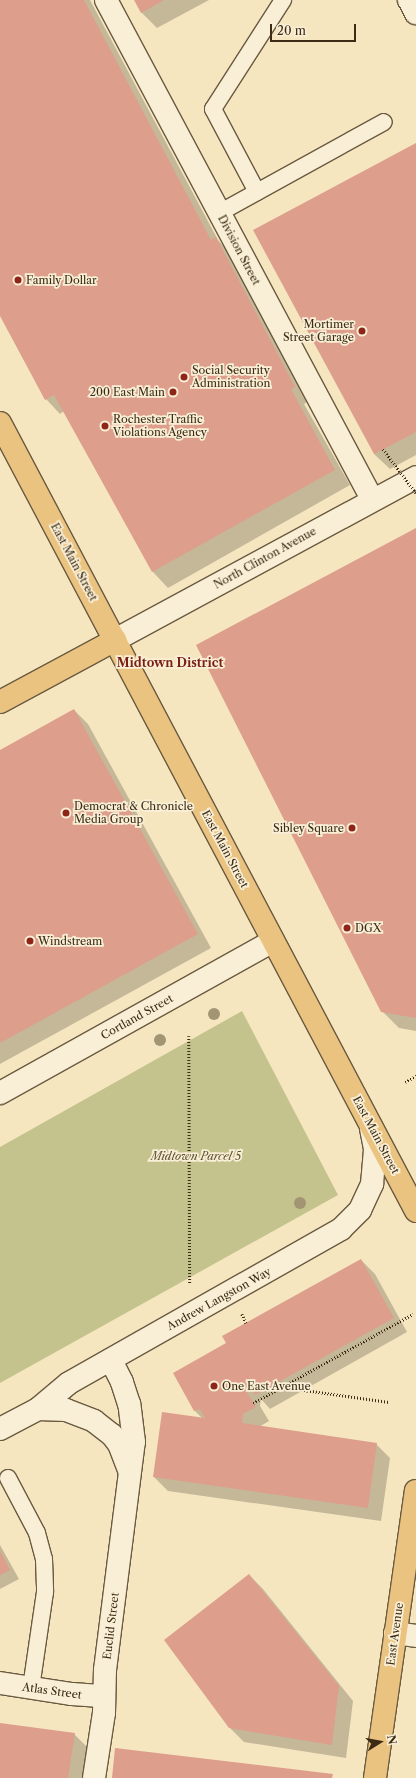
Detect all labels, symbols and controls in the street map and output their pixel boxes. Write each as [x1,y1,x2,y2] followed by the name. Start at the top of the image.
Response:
[272,16,358,42] scale bar
[277,23,306,38] text: 20 m
[215,213,263,287] street label: Division Street
[26,273,97,287] place label: Family Dollar
[13,275,23,285] marker: Family Dollar
[283,318,354,344] place label: Mortimer Street Garage
[357,326,367,336] marker: Mortimer Street Garage
[192,364,270,390] place label: Social Security Administration
[179,372,189,382] marker: Social Security Administration
[90,385,165,399] place label: 200 East Main
[168,387,178,397] marker: 200 East Main
[113,413,207,439] place label: Rochester Traffic Violations Agency
[100,421,110,431] marker: Rochester Traffic Violations Agency
[48,521,100,603] street label: East Main Street
[211,524,319,592] street label: North Clinton Avenue
[117,656,223,670] district label: Midtown District
[74,800,193,826] place label: Democrat & Chronicle Media Group
[61,808,71,818] marker: Democrat & Chronicle Media Group
[199,808,251,890] street label: East Main Street
[273,821,344,835] place label: Sibley Square
[347,823,357,833] marker: Sibley Square
[355,921,381,935] place label: DGX
[342,923,352,933] marker: DGX
[38,934,102,948] place label: Windstream
[25,936,35,946] marker: Windstream
[99,992,175,1042] street label: Cortland Street
[350,1094,402,1176] street label: East Main Street
[151,1149,241,1163] park label: Midtown Parcel 5
[164,1265,274,1333] street label: Andrew Langston Way
[222,1379,311,1393] place label: One East Avenue
[209,1381,219,1391] marker: One East Avenue
[100,1592,122,1660] street label: Euclid Street
[384,1601,406,1667] street label: East Avenue
[21,1680,83,1702] street label: Atlas Street
[360,1722,400,1762] north arrow
[384,1734,400,1746] text: N

